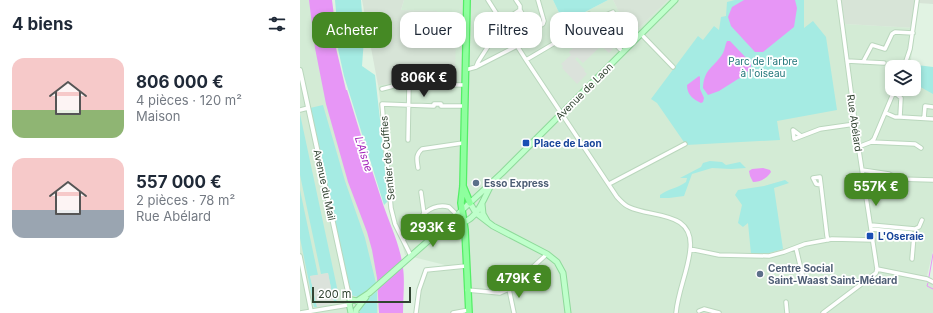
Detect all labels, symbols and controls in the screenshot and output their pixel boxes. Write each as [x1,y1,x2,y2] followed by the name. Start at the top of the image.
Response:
[312,12,392,48] chip: Acheter
[400,12,466,48] chip: Louer
[474,12,542,48] chip: Filtres
[550,12,638,48] chip: Nouveau
[266,13,288,35] icon: filters
[12,14,73,34] text: 4 biens
[728,55,798,79] park label: Parc de l'arbre à l'oiseau
[553,60,615,122] street label: Avenue de Laon
[885,60,921,96] map controls
[885,60,921,96] button: layers
[391,64,457,98] pin: 806K €
[401,69,448,85] text: 806K €
[136,72,224,92] text: 806 000 €
[44,74,92,122] icon: home
[136,92,242,108] text: 4 pièces · 120 m²
[845,94,865,152] street label: Rue Abélard
[136,108,181,124] text: Maison
[377,115,397,201] street label: Sentier de Cuffies
[352,134,376,174] water label: L'Aisne
[534,137,602,149] place label: Place de Laon
[521,138,531,148] marker: Place de Laon
[312,148,338,222] street label: Avenue du Mail
[136,172,222,192] text: 557 000 €
[843,173,909,207] pin: 557K €
[44,174,92,222] icon: home
[484,177,549,189] place label: Esso Express
[471,178,481,188] marker: Esso Express
[853,178,899,194] text: 557K €
[136,192,235,208] text: 2 pièces · 78 m²
[136,208,211,224] text: Rue Abélard
[400,214,466,248] pin: 293K €
[410,219,456,235] text: 293K €
[878,230,924,242] place label: L'Oseraie
[865,231,875,241] marker: L'Oseraie
[768,262,897,286] place label: Centre Social Saint-Waast Saint-Médard
[486,265,552,299] pin: 479K €
[755,269,765,279] marker: Centre Social Saint-Waast Saint-Médard
[496,270,542,286] text: 479K €
[312,285,411,304] scale bar
[318,287,351,301] text: 200 m

